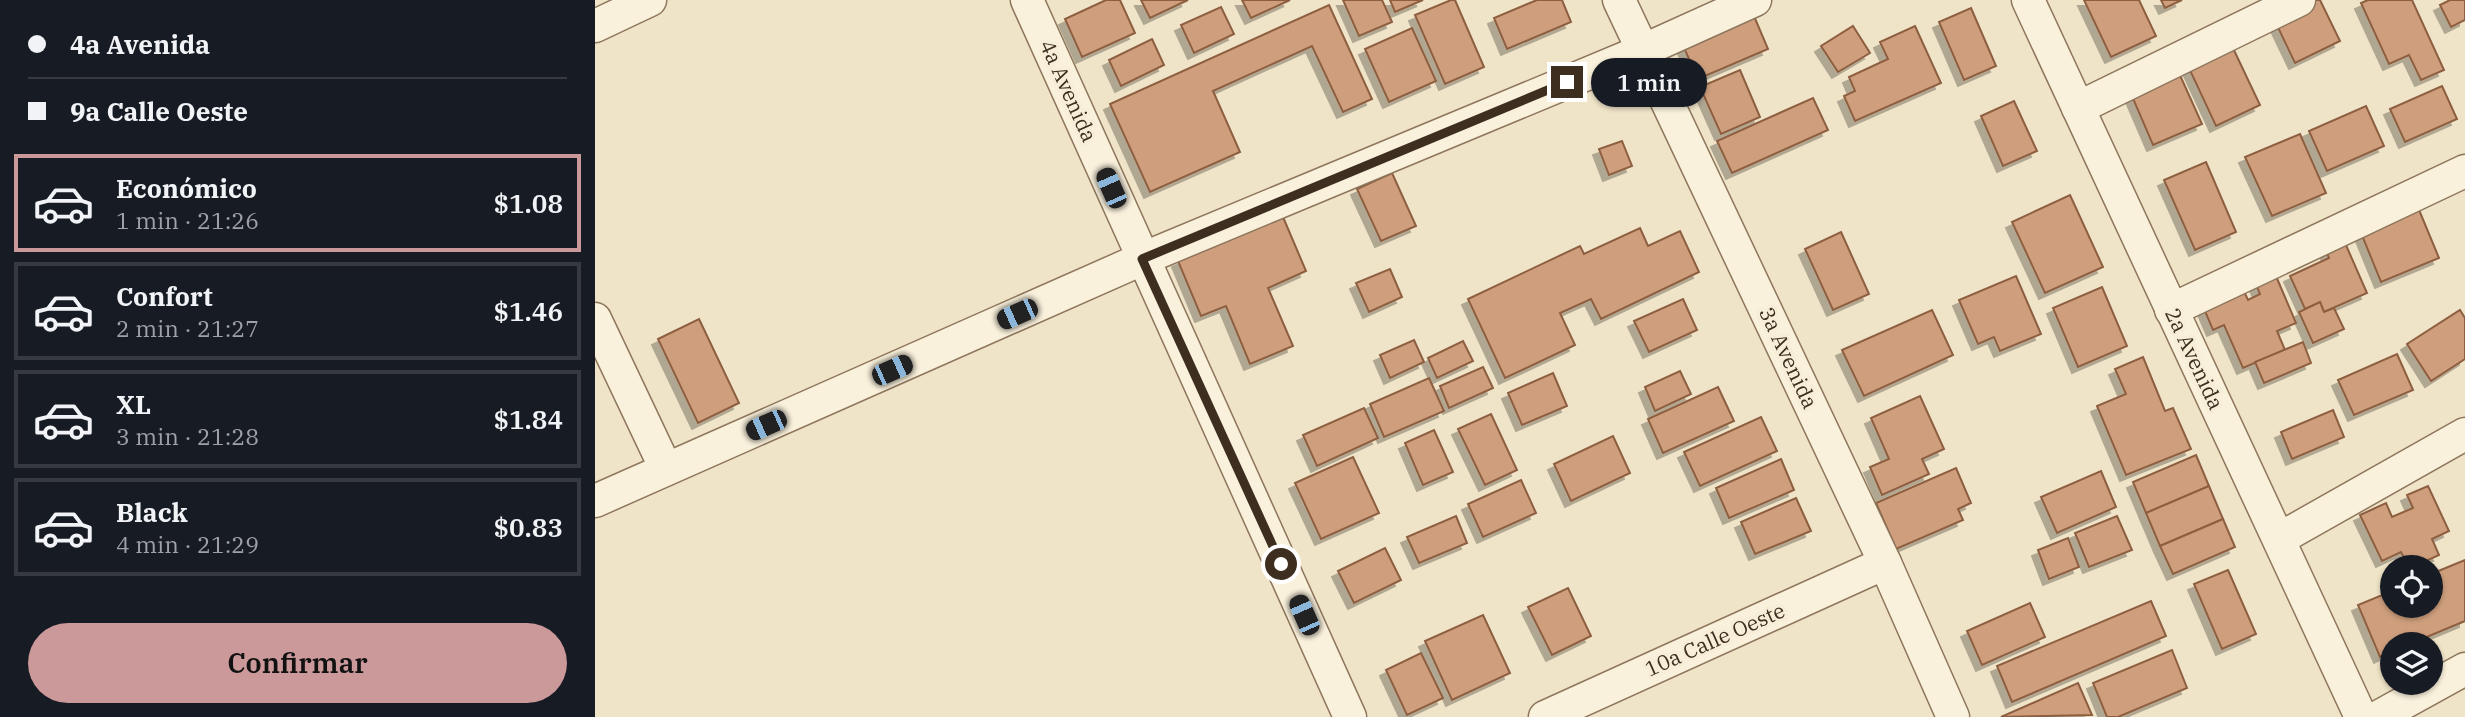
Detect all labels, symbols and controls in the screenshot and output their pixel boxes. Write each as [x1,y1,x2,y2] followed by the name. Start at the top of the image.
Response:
[70,27,210,61] text: 4a Avenida
[1034,35,1104,146] street label: 4a Avenida
[1591,57,1707,106] callout: 1 min
[1551,66,1583,98] route end
[1617,67,1681,97] text: 1 min
[70,94,248,128] text: 9a Calle Oeste
[1093,165,1130,211] car
[116,171,257,205] text: Económico
[32,172,95,235] icon: car
[494,186,563,220] text: $1.08
[116,205,259,235] text: 1 min · 21:26
[116,279,213,313] text: Confort
[32,280,95,343] icon: car
[494,294,563,328] text: $1.46
[994,296,1041,332] car
[1753,302,1825,413] street label: 3a Avenida
[2159,303,2231,414] street label: 2a Avenida
[116,313,259,343] text: 2 min · 21:27
[869,352,916,388] car
[116,387,151,421] text: XL
[32,388,95,451] icon: car
[494,402,563,436] text: $1.84
[743,407,790,443] car
[116,421,259,451] text: 3 min · 21:28
[116,495,188,529] text: Black
[32,496,95,559] icon: car
[494,510,563,544] text: $0.83
[116,529,259,559] text: 4 min · 21:29
[1265,548,1297,580] route start
[2380,555,2443,695] map controls
[2380,555,2443,618] button: locate
[1286,592,1323,638] car
[1640,596,1789,682] street label: 10a Calle Oeste
[28,623,567,703] button: Confirmar
[2380,632,2443,695] button: layers

